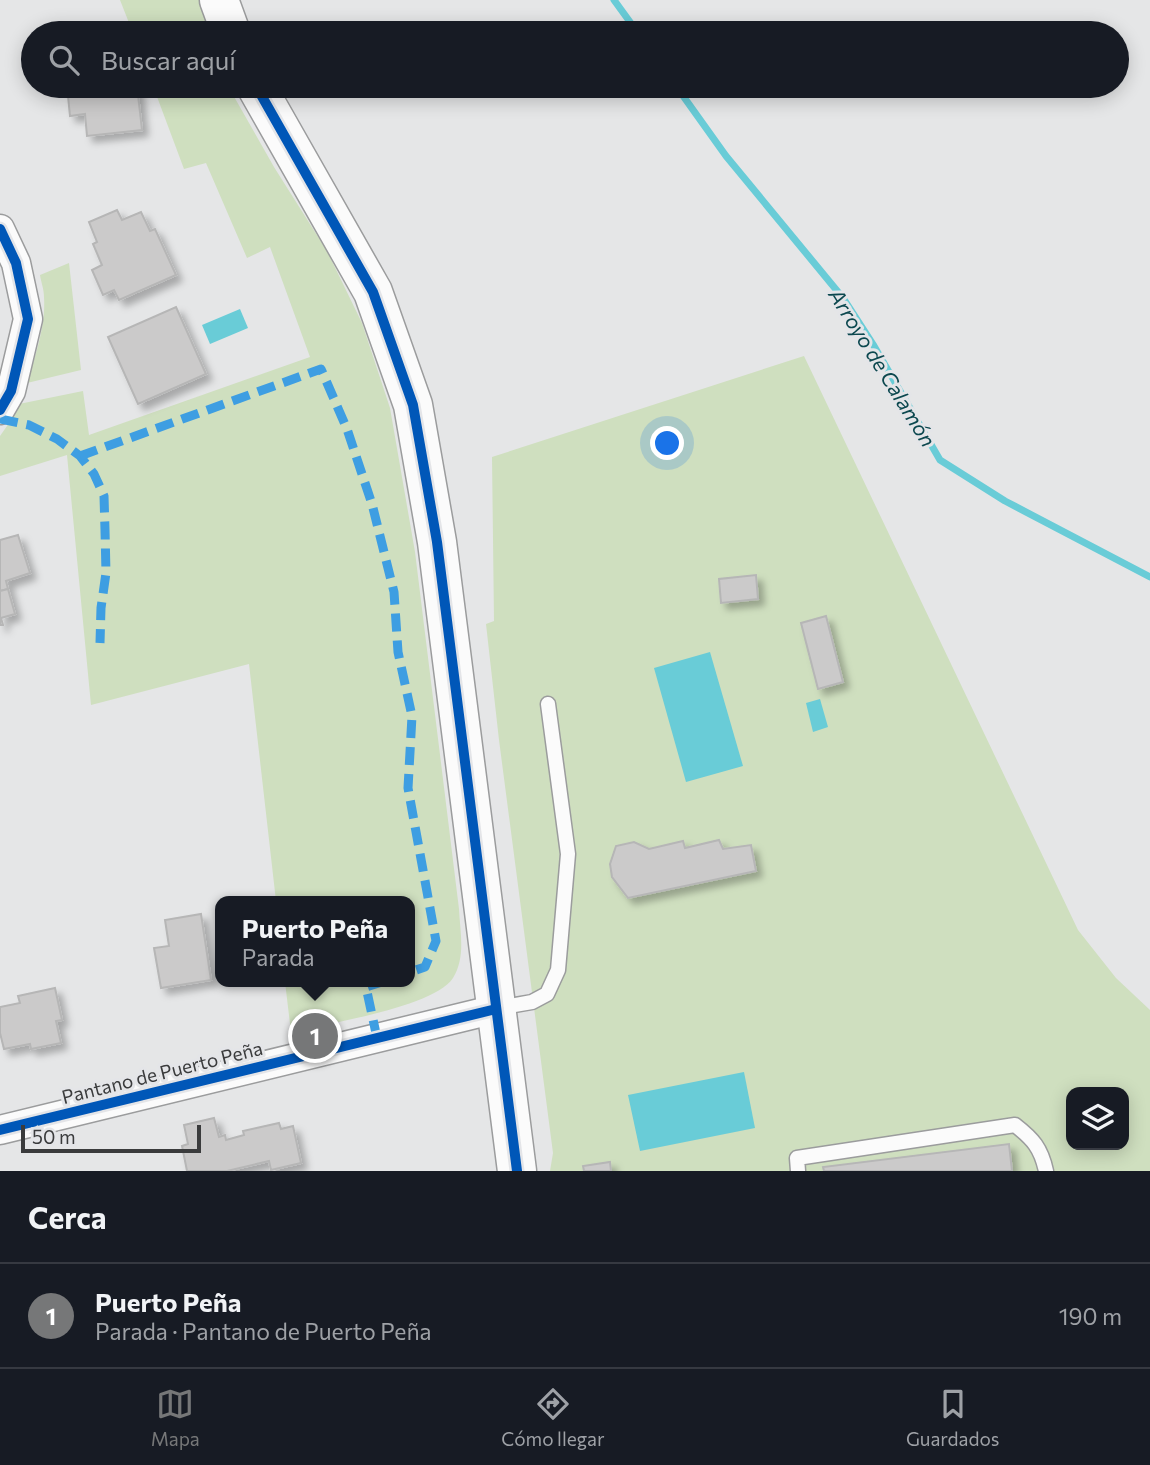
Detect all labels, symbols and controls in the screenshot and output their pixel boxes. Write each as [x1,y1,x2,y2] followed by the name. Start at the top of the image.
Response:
[21,21,1129,98] search box
[45,41,83,79] icon: search
[101,44,236,75] text: Buscar aquí
[824,282,942,451] water label: Arroyo de Calamón
[650,426,684,460] your location
[215,896,415,987] popup
[242,912,388,943] text: Puerto Peña
[242,943,315,971] text: Parada
[292,1010,338,1062] pin: 1
[59,1036,265,1108] street label: Pantano de Puerto Peña
[1066,1087,1129,1150] map controls
[1066,1087,1129,1150] button: layers
[21,1122,201,1154] scale bar
[32,1125,76,1148] text: 50 m
[28,1198,107,1235] text: Cerca
[95,1286,241,1317] text: Puerto Peña
[46,1302,56,1330] text: 1
[1059,1302,1122,1330] text: 190 m
[95,1317,432,1345] text: Parada · Pantano de Puerto Peña
[151,1385,200,1450] tab: Mapa
[501,1385,605,1450] tab: Cómo llegar
[906,1385,999,1450] tab: Guardados

